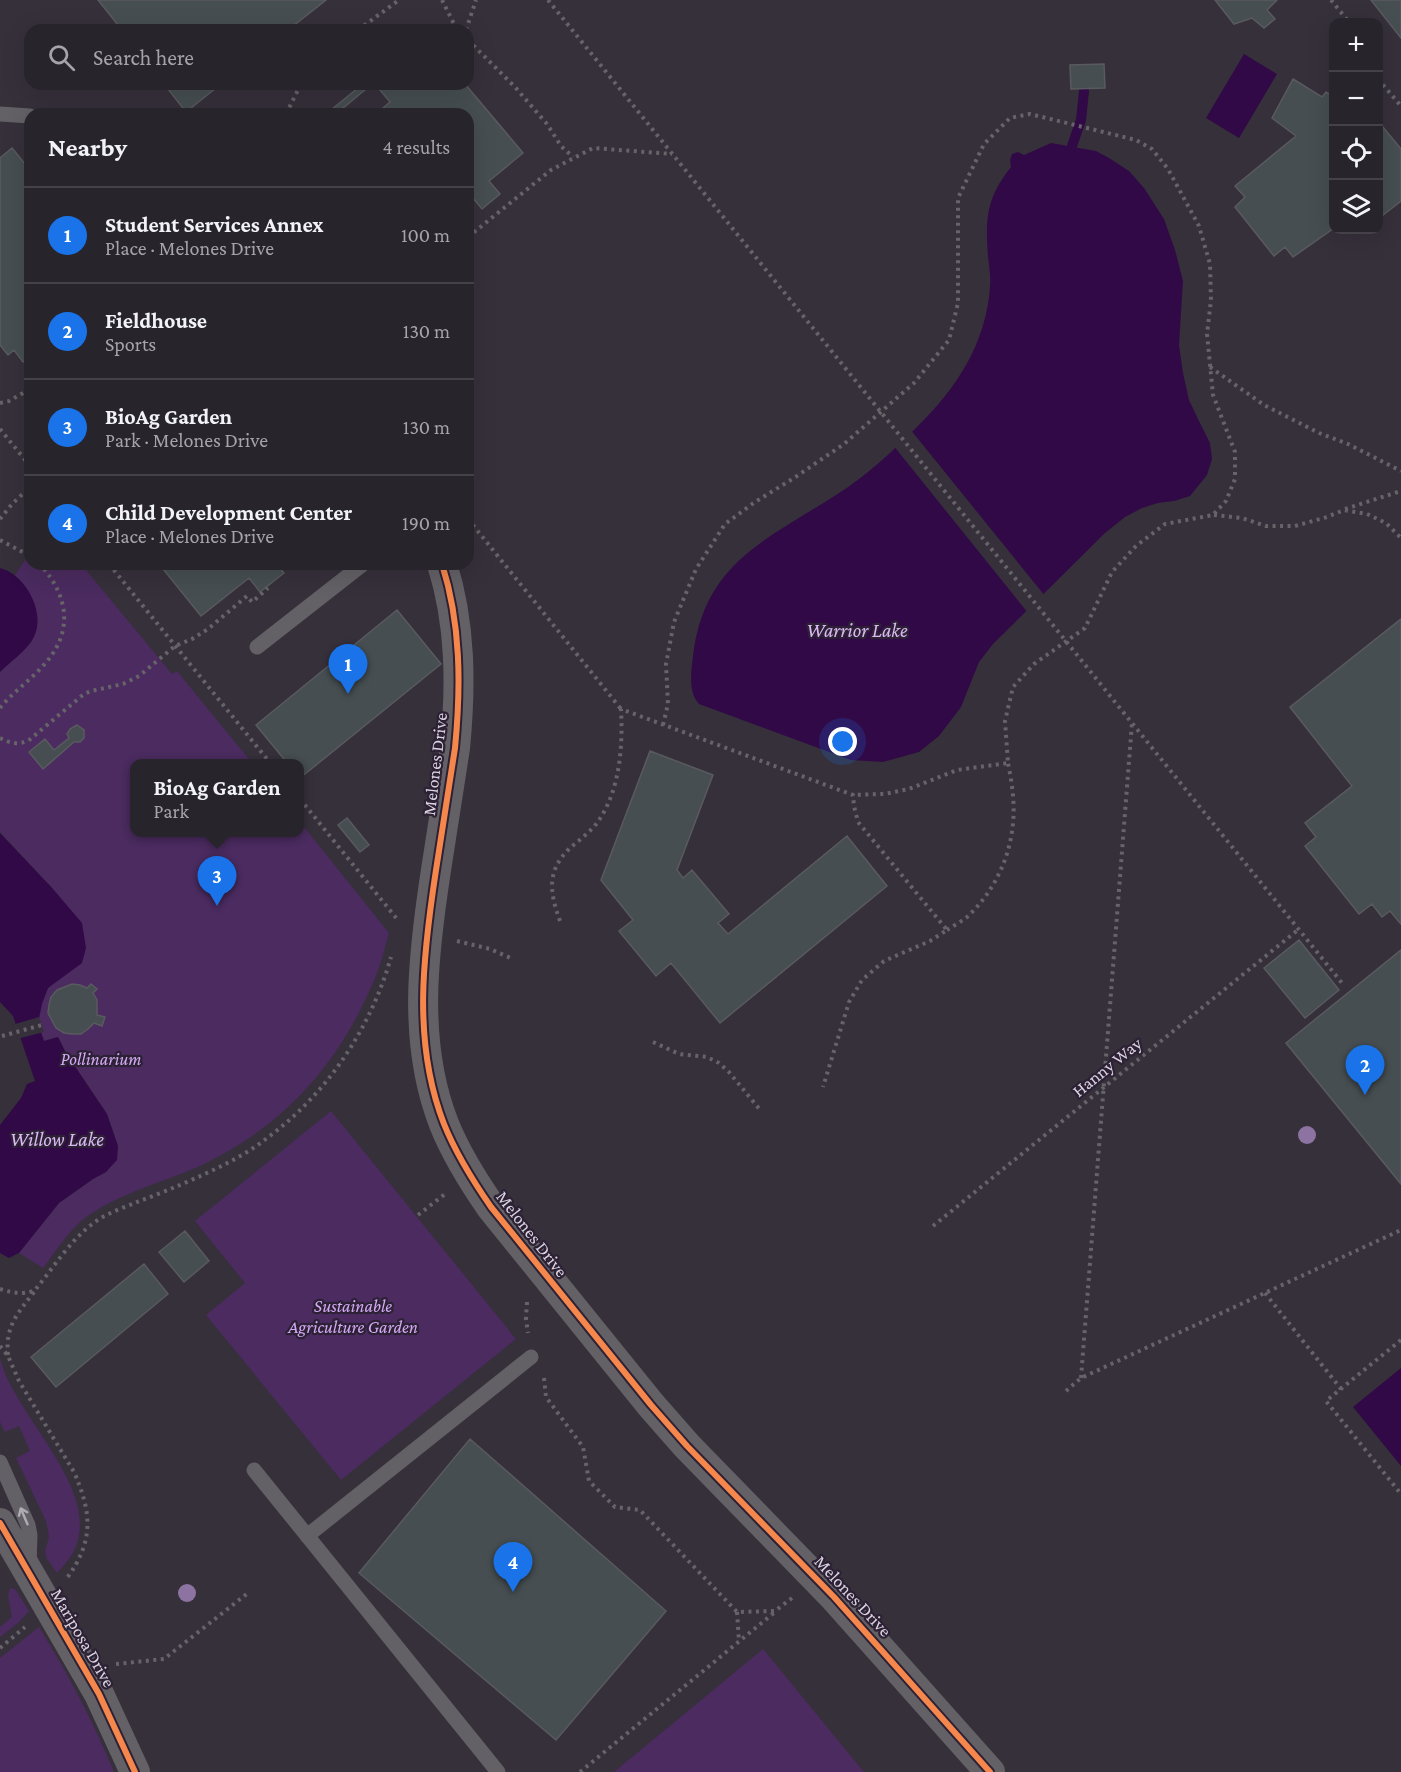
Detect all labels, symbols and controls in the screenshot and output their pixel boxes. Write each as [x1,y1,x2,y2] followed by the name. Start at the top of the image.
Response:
[1329,18,1383,234] map controls
[1329,18,1383,72] button: +
[24,24,474,90] search box
[45,41,78,74] icon: search
[93,45,194,70] text: Search here
[1329,72,1383,126] button: −
[1329,126,1383,180] button: locate
[48,133,127,162] text: Nearby
[383,136,450,158] text: 4 results
[1329,180,1383,234] button: layers
[105,212,323,237] text: Student Services Annex
[64,224,71,246] text: 1
[401,224,450,246] text: 100 m
[105,237,274,259] text: Place · Melones Drive
[105,308,207,333] text: Fieldhouse
[62,320,73,342] text: 2
[403,320,450,342] text: 130 m
[105,333,156,355] text: Sports
[105,404,232,429] text: BioAg Garden
[63,416,72,438] text: 3
[403,416,450,438] text: 130 m
[105,429,268,451] text: Park · Melones Drive
[105,500,352,525] text: Child Development Center
[62,512,73,534] text: 4
[402,512,450,534] text: 190 m
[105,525,274,547] text: Place · Melones Drive
[806,619,908,641] water label: Warrior Lake
[328,644,368,694] pin: 1
[419,711,451,817] street label: Melones Drive
[828,727,857,756] your location
[130,759,304,837] popup
[153,775,281,800] text: BioAg Garden
[153,800,189,822] text: Park
[198,856,236,906] pin: 3
[1068,1033,1146,1101] street label: Hanny Way
[1346,1046,1384,1095] pin: 2
[61,1049,141,1069] park label: Pollinarium
[10,1128,104,1150] water label: Willow Lake
[492,1187,572,1281] street label: Melones Drive
[287,1296,418,1337] park label: Sustainable Agriculture Garden
[18,1508,29,1526] one-way arrow
[494,1542,532,1592] pin: 4
[810,1551,896,1641] street label: Melones Drive
[47,1585,119,1691] street label: Mariposa Drive

